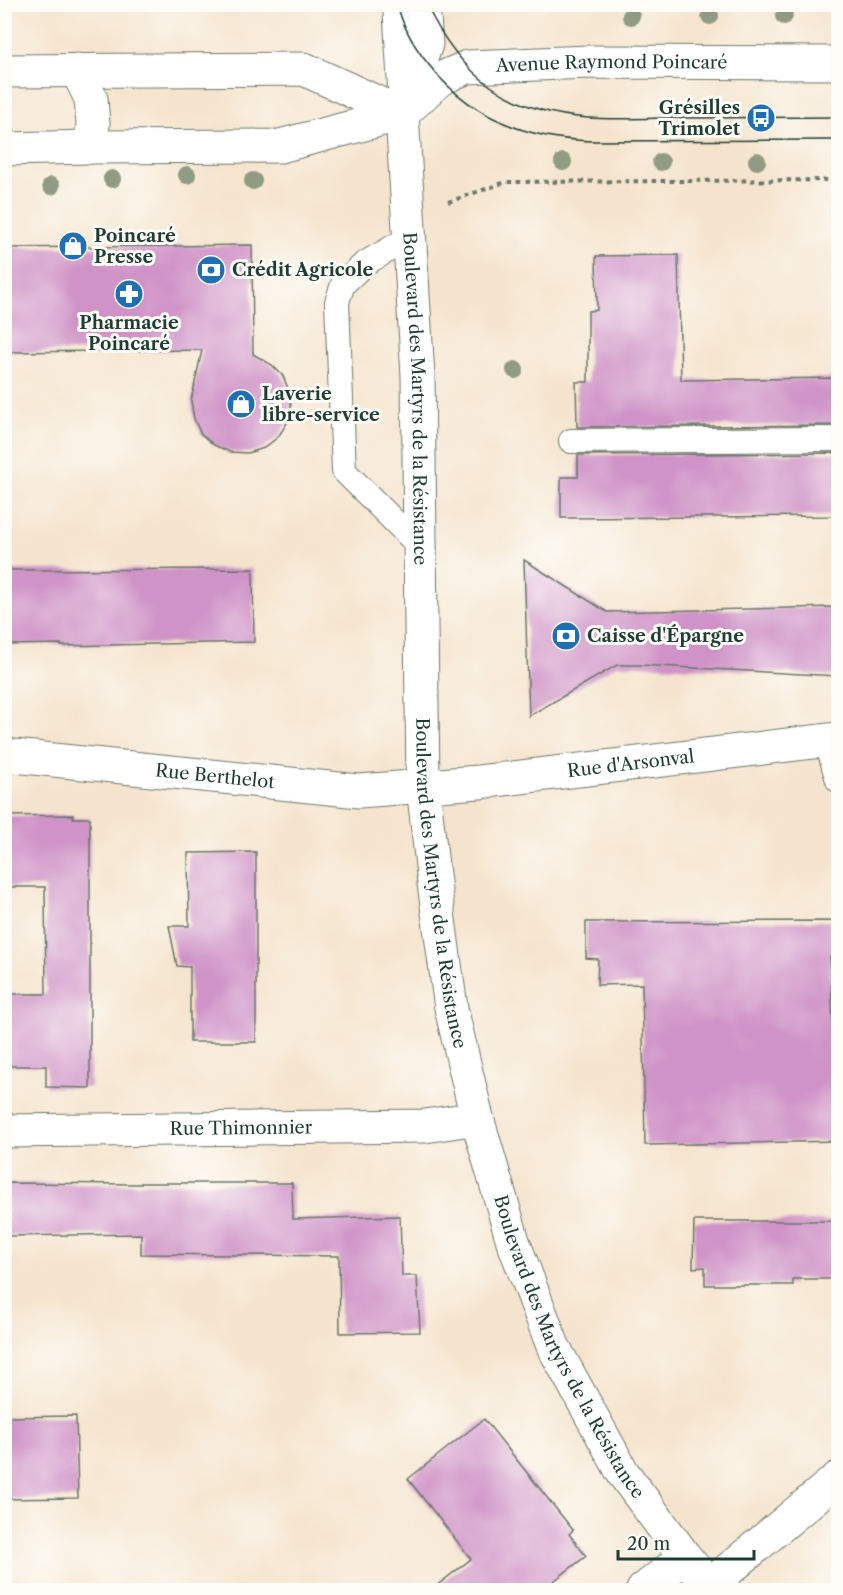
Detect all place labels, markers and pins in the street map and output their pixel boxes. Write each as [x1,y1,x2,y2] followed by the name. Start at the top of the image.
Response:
[658,97,741,140] place label: Grésilles Trimolet
[745,102,777,134] bus stop icon: Grésilles Trimolet
[94,225,176,268] place label: Poincaré Presse
[57,230,89,262] shop icon: Poincaré Presse
[195,254,227,286] bank icon: Crédit Agricole
[232,259,374,281] place label: Crédit Agricole
[113,278,145,310] pharmacy icon: Pharmacie Poincaré
[79,312,179,355] place label: Pharmacie Poincaré
[262,383,380,426] place label: Laverie libre-service
[225,388,257,420] shop icon: Laverie libre-service
[550,620,582,652] bank icon: Caisse d'Épargne
[587,624,744,647] place label: Caisse d'Épargne

